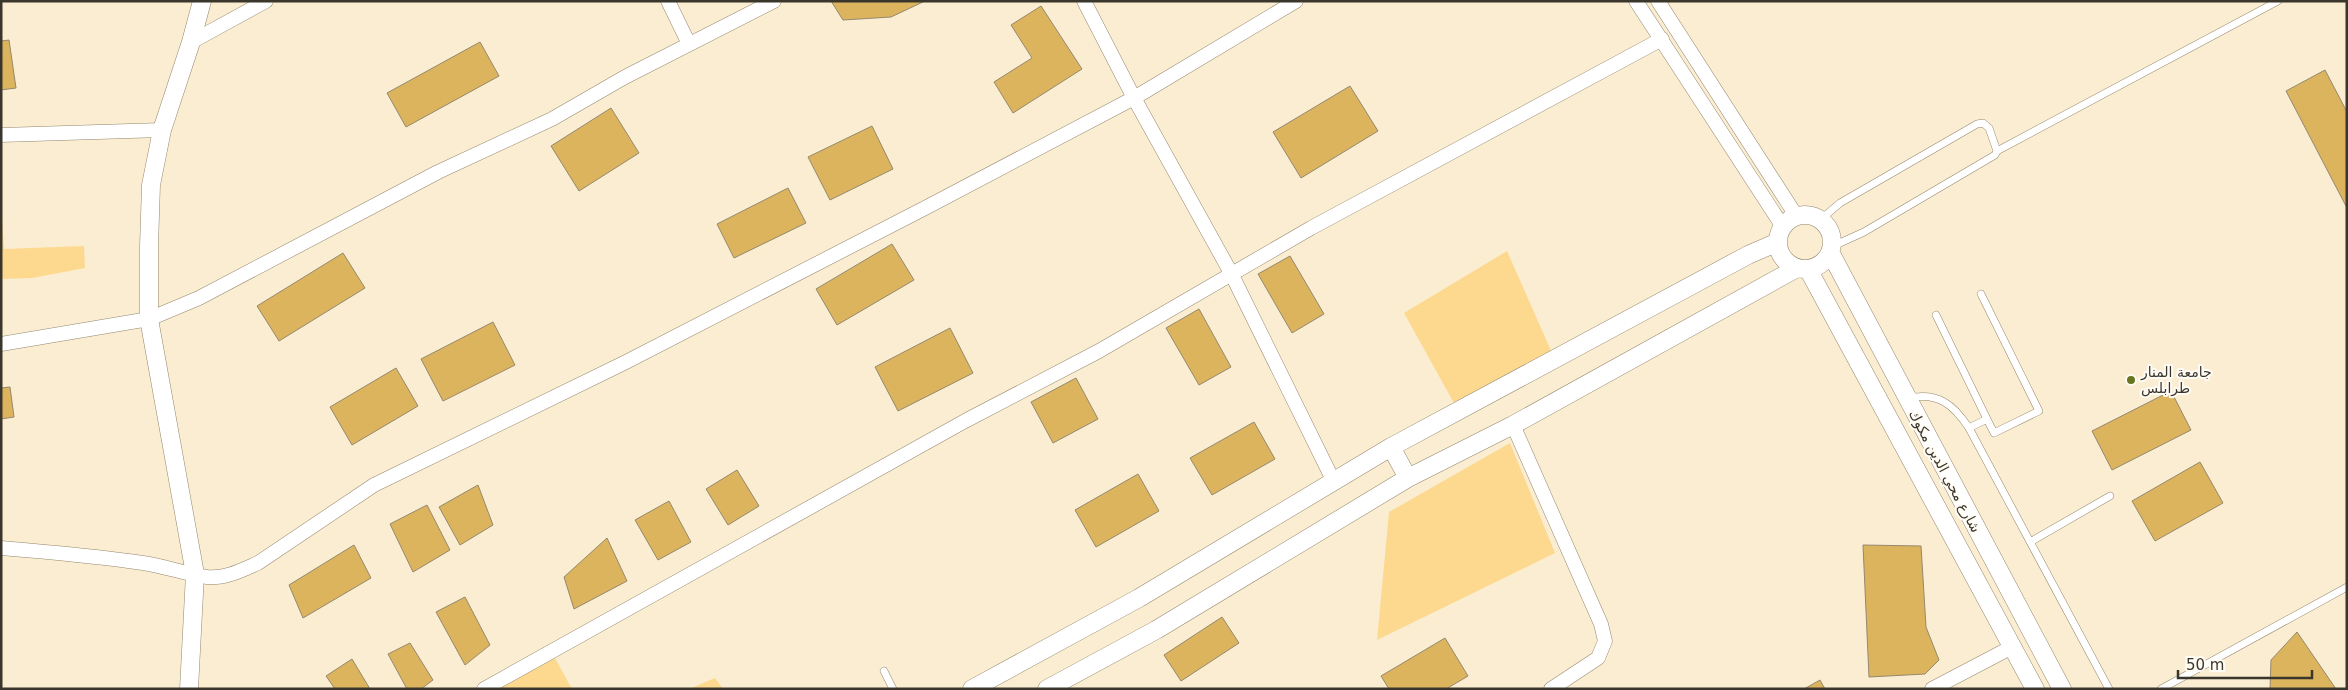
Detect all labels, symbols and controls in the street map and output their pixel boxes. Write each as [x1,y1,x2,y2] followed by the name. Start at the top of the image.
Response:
[2140,364,2212,397] place label: جامعة المنار طرابلس
[2125,374,2137,386] marker: جامعة المنار طرابلس
[1905,407,1984,536] street label: شارع محي الدين مكوك
[2178,648,2312,680] scale bar
[2186,656,2224,674] text: 50 m

